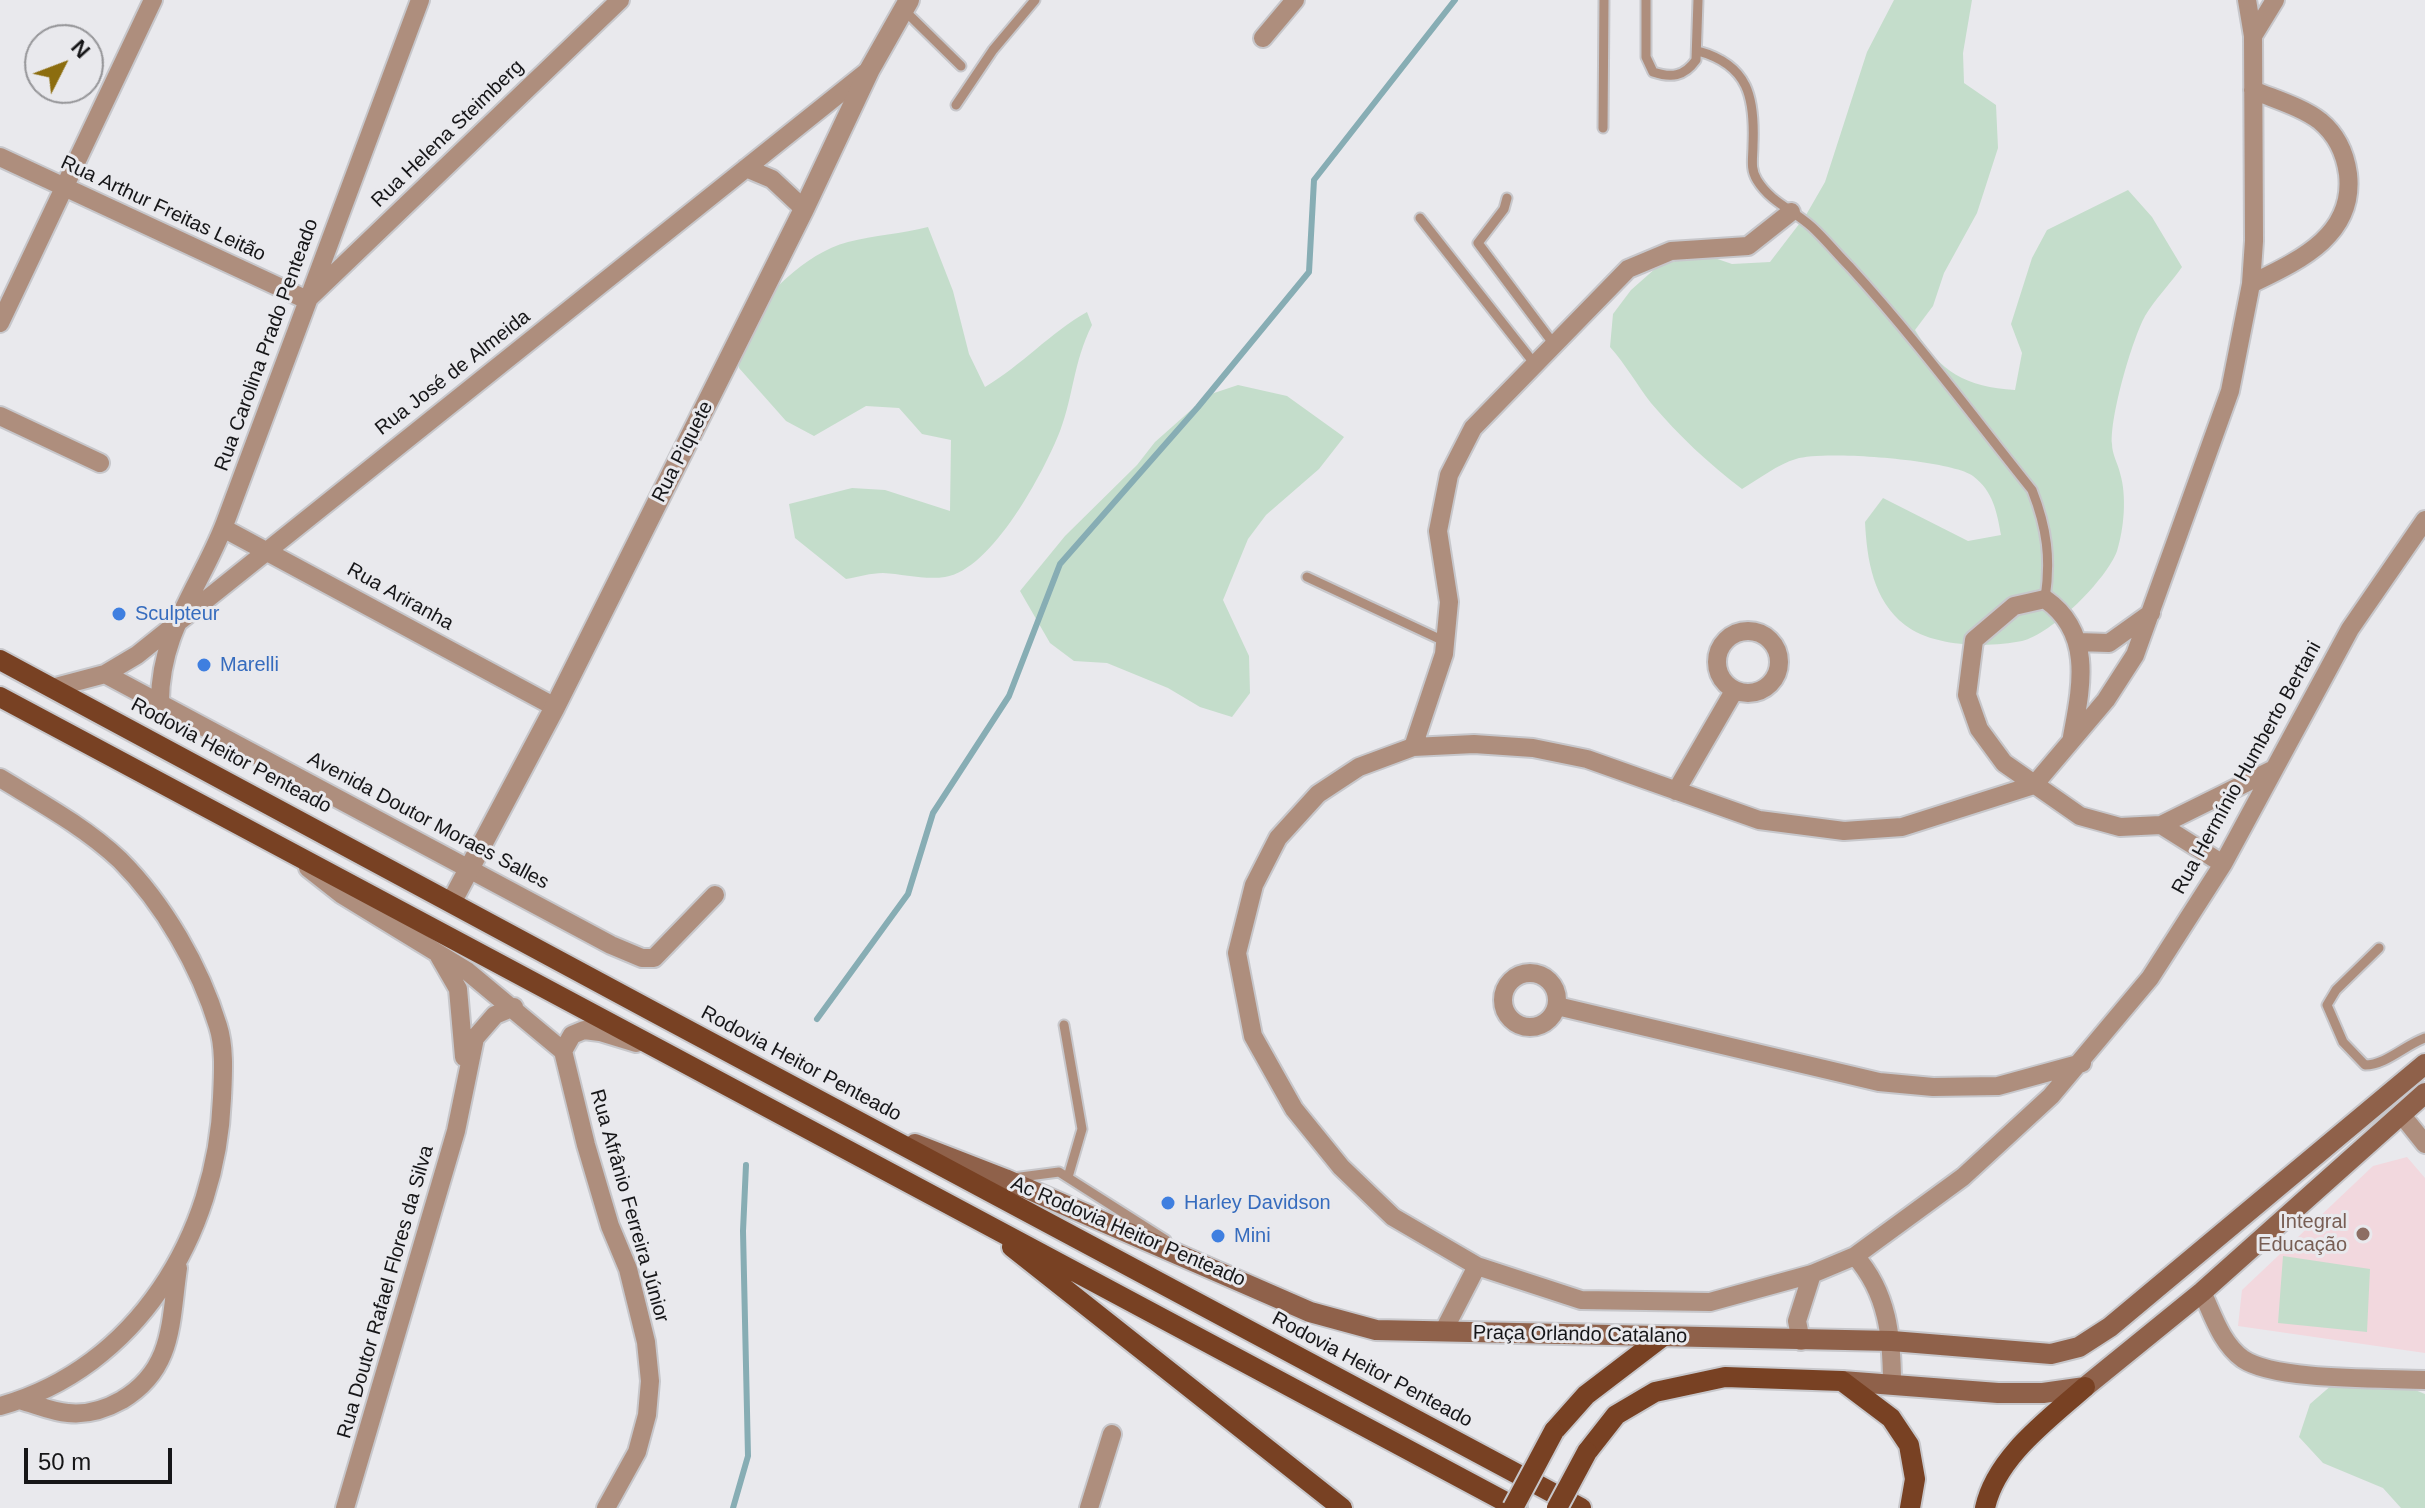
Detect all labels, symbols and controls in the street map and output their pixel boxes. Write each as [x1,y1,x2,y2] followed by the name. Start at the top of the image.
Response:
[24,24,104,104] north arrow
[66,35,95,63] text: N
[367,55,529,213] street label: Rua Helena Steimberg
[57,151,269,267] street label: Rua Arthur Freitas Leitão
[210,216,324,474] street label: Rua Carolina Prado Penteado
[371,305,535,441] street label: Rua José de Almeida
[647,398,719,506] street label: Rua Piquete
[343,558,457,636] street label: Rua Ariranha
[135,602,219,626] place label: Sculpteur
[110,605,128,623] marker: Sculpteur
[2167,637,2327,899] street label: Rua Hermínio Humberto Bertani
[220,653,279,677] place label: Marelli
[195,656,213,674] marker: Marelli
[127,693,335,819] street label: Rodovia Heitor Penteado
[303,747,553,895] street label: Avenida Doutor Moraes Salles
[697,1001,905,1127] street label: Rodovia Heitor Penteado
[584,1087,674,1325] street label: Rua Afrânio Ferreira Júnior
[333,1143,439,1441] street label: Rua Doutor Rafael Flores da Silva
[1007,1172,1249,1292] street label: Ac Rodovia Heitor Penteado
[1184,1191,1331,1215] place label: Harley Davidson
[1159,1194,1177,1212] marker: Harley Davidson
[2258,1210,2347,1257] place label: Integral Educação
[1234,1224,1271,1248] place label: Mini
[2354,1225,2372,1243] marker: Integral Educação
[1209,1227,1227,1245] marker: Mini
[1268,1307,1476,1433] street label: Rodovia Heitor Penteado
[1473,1321,1687,1349] street label: Praça Orlando Catalano
[28,1432,176,1482] scale bar
[38,1448,91,1475] text: 50 m

